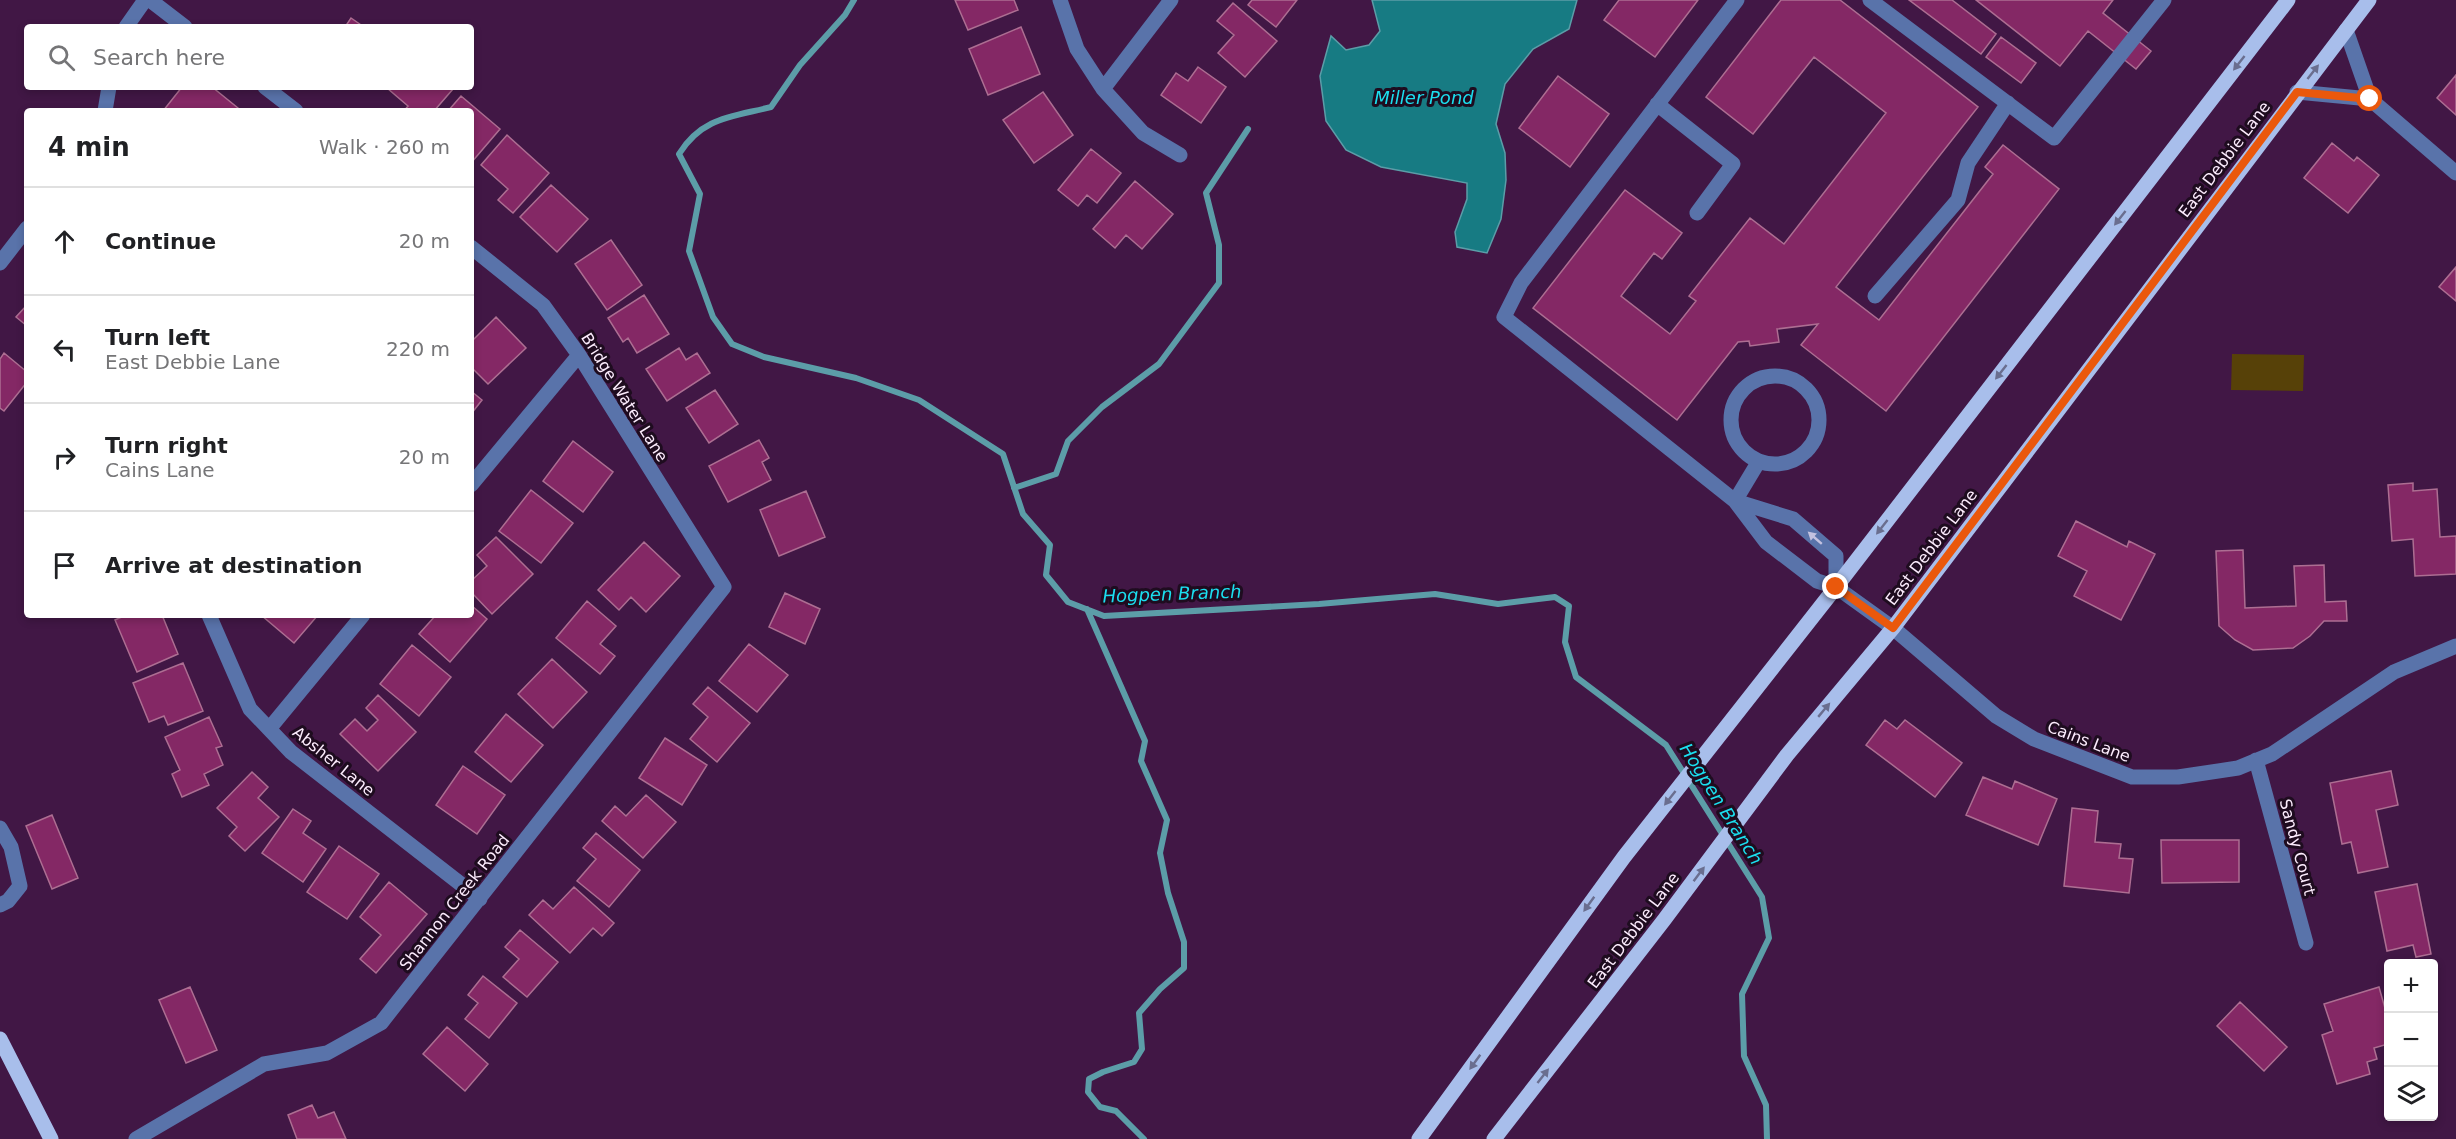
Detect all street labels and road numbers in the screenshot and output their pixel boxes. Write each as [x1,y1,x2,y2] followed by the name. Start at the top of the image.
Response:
[2175,98,2274,221] street label: East Debbie Lane
[577,329,672,465] street label: Bridge Water Lane
[1882,486,1981,609] street label: East Debbie Lane
[2044,717,2133,766] street label: Cains Lane
[289,723,378,800] street label: Absher Lane
[2276,797,2319,897] street label: Sandy Court
[396,831,513,974] street label: Shannon Creek Road
[1584,869,1683,992] street label: East Debbie Lane

